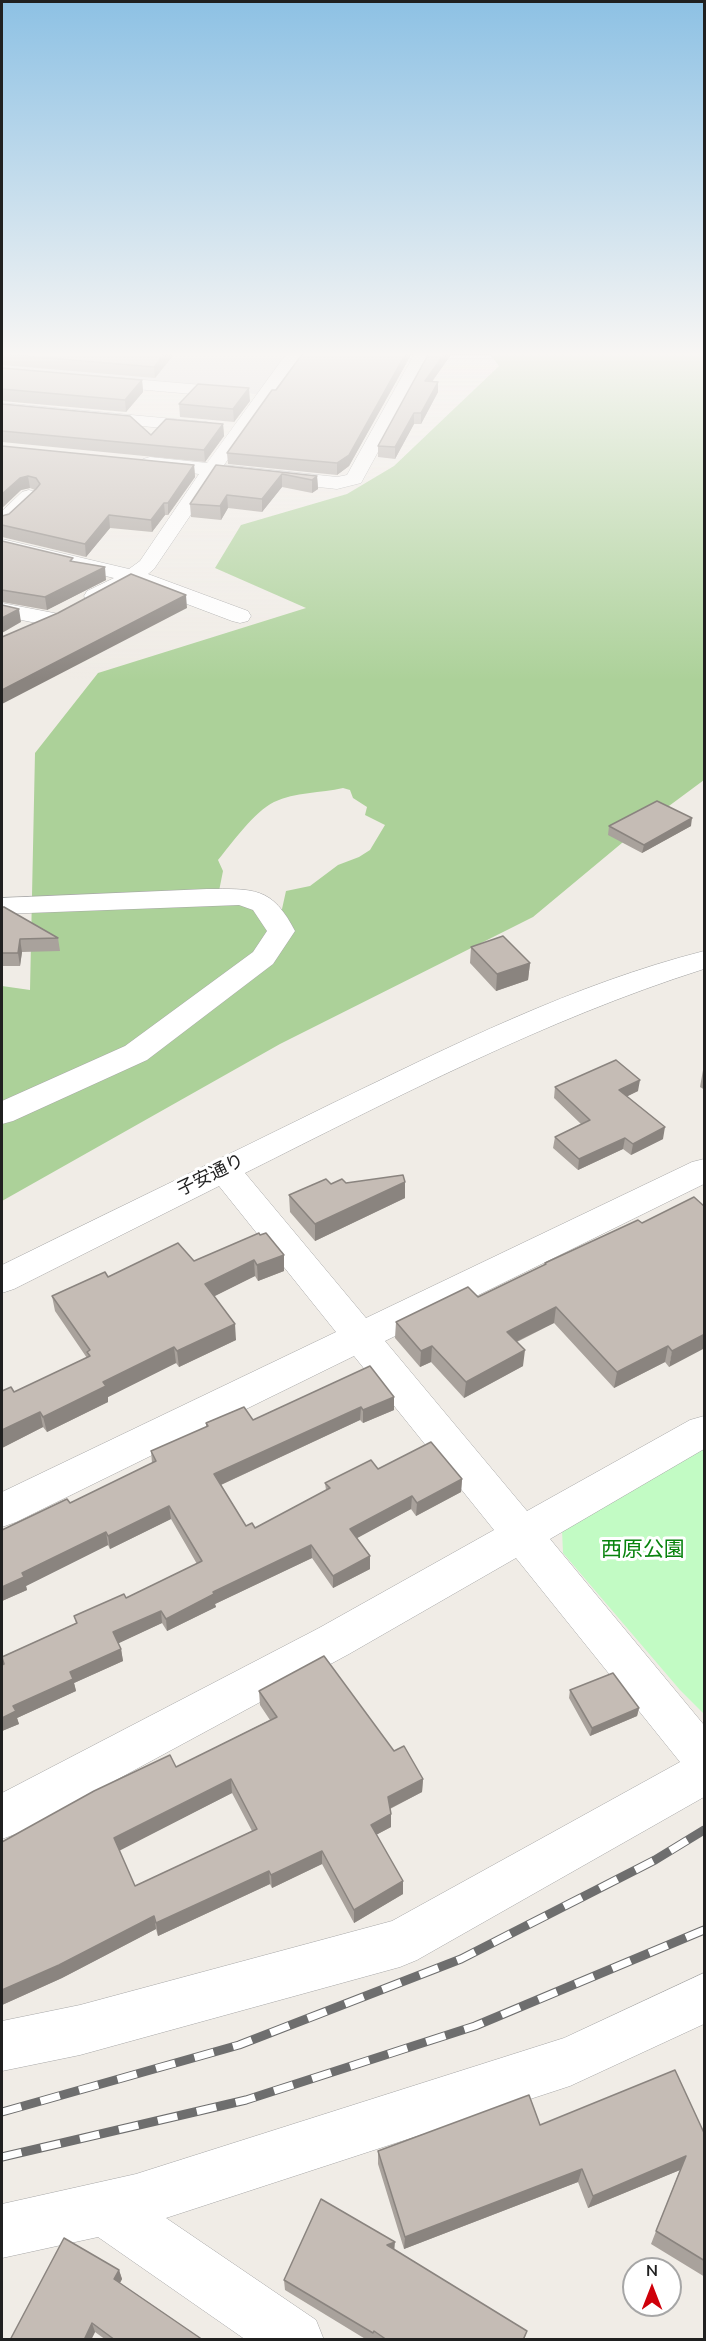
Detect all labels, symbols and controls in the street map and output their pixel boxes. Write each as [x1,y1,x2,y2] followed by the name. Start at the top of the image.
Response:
[174,1151,248,1201] street label: 子安通り
[601,1538,685,1564] park label: 西原公園
[622,2257,682,2317] north arrow
[646,2260,658,2282] text: N

